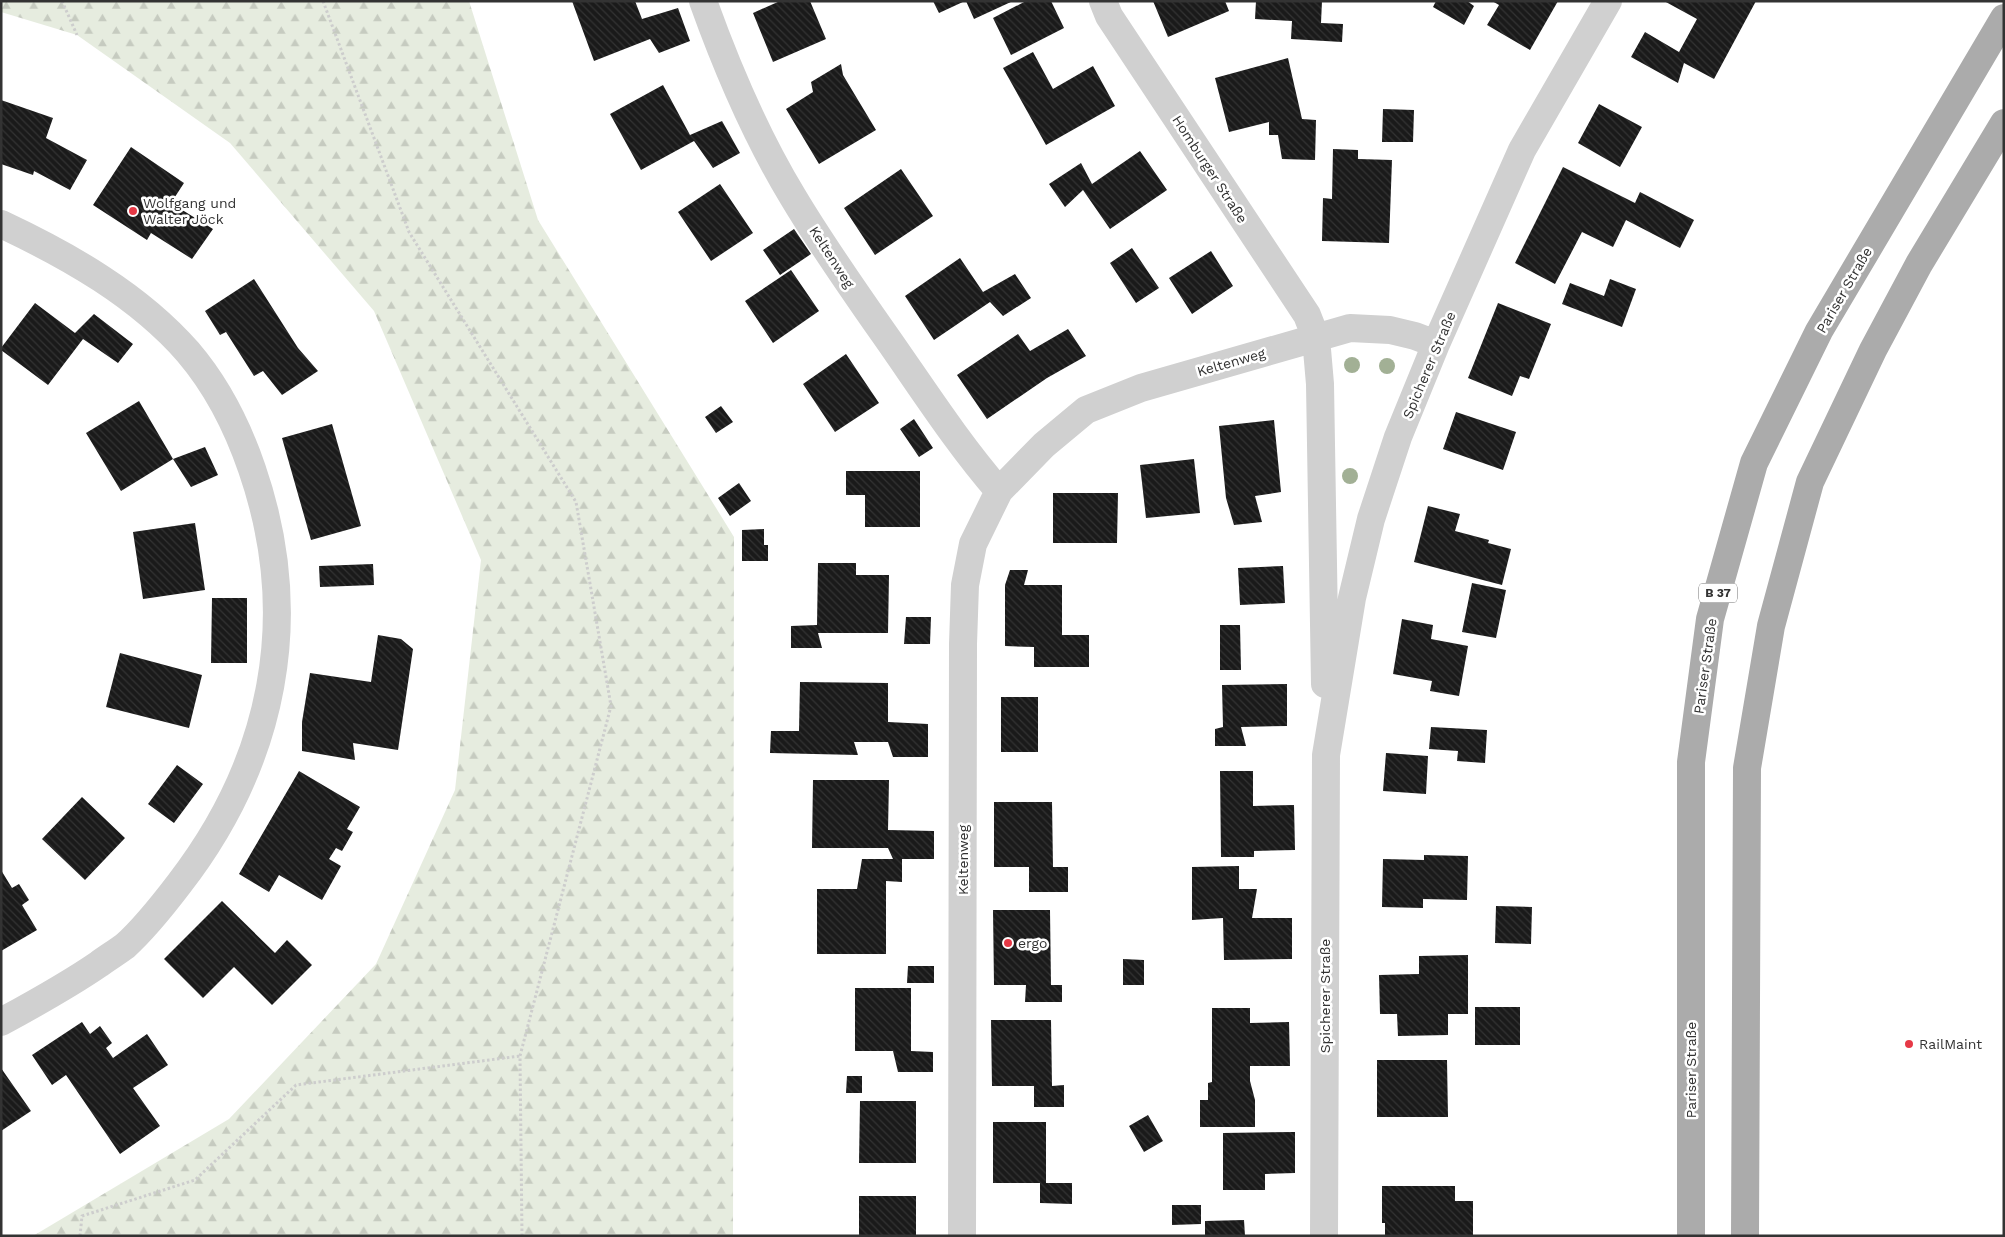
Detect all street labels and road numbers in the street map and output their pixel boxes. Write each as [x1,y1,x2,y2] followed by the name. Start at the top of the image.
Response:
[1169,112,1251,226] street label: Homburger Straße
[806,223,858,291] street label: Keltenweg
[1813,244,1875,336] street label: Pariser Straße
[1399,309,1459,421] street label: Spicherer Straße
[1195,344,1267,379] street label: Keltenweg
[1699,584,1737,602] road number: B 37
[1690,617,1720,715] street label: Pariser Straße
[955,824,971,895] street label: Keltenweg
[1317,939,1333,1053] street label: Spicherer Straße
[1683,1022,1699,1118] street label: Pariser Straße

